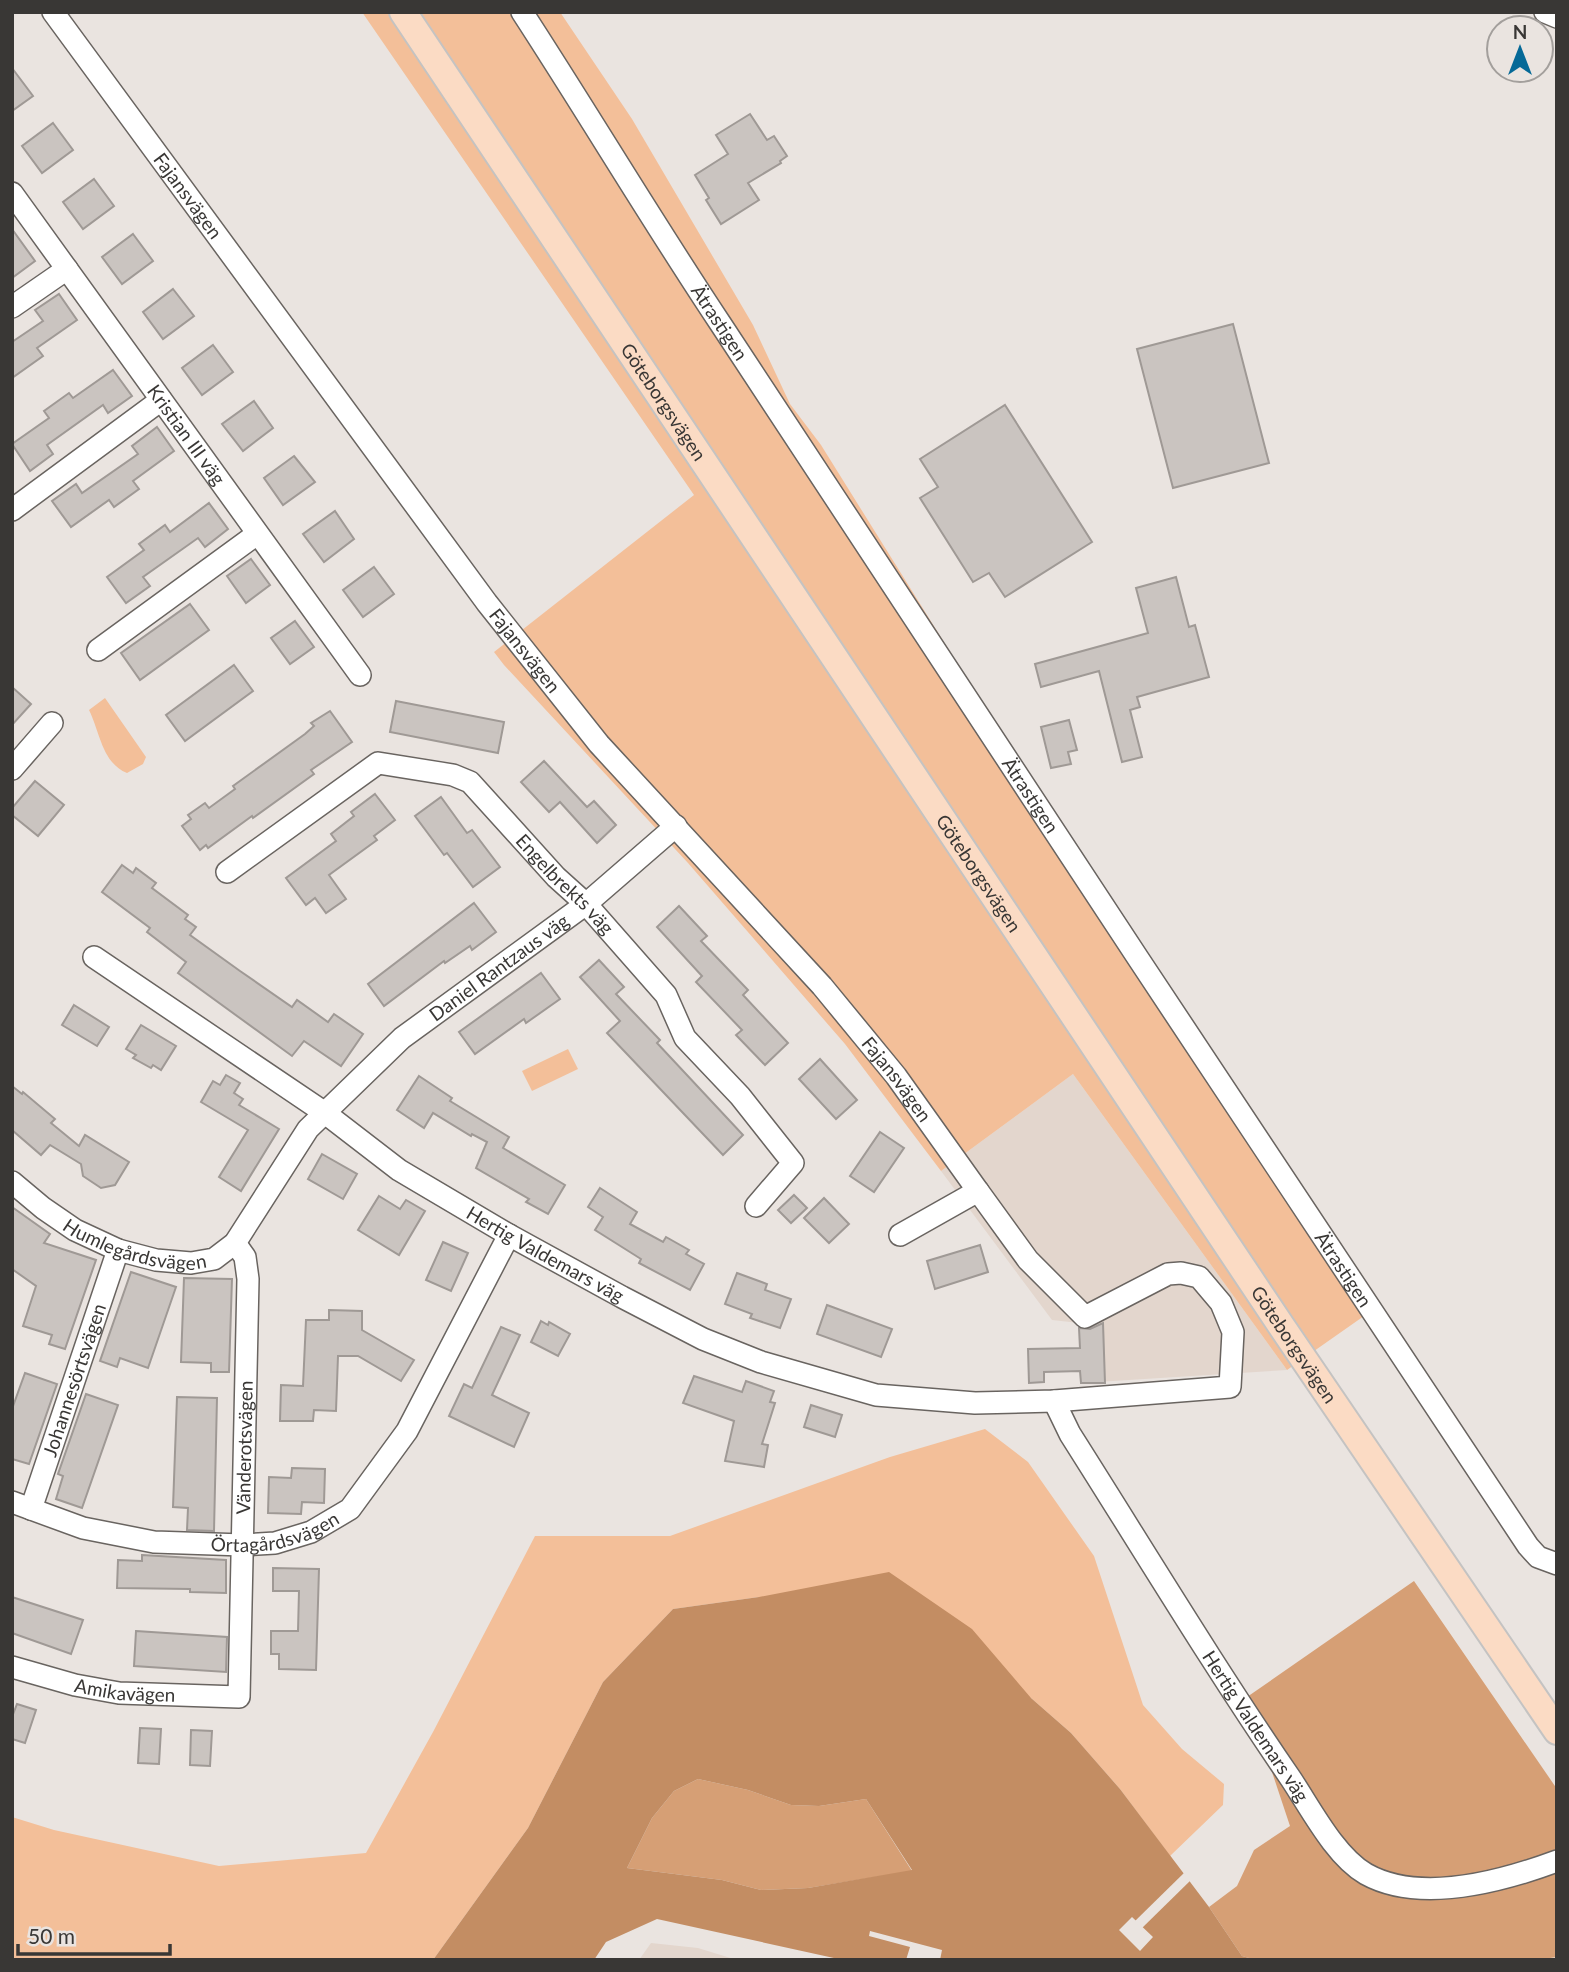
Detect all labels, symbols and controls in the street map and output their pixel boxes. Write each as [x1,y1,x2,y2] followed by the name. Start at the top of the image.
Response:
[1485,14,1555,84] north arrow
[1513,20,1527,43] text: N
[149,148,228,243] street label: Fajansvägen
[687,280,753,364] street label: Ätrastigen
[616,338,712,465] street label: Göteborgsvägen
[143,380,231,489] street label: Kristian III väg
[485,604,566,697] street label: Fajansvägen
[998,753,1064,837] street label: Ätrastigen
[932,810,1027,936] street label: Göteborgsvägen
[511,829,619,939] street label: Engelbrekts väg
[424,908,573,1025] street label: Daniel Rantzaus väg
[857,1032,937,1126] street label: Fajansvägen
[463,1201,628,1307] street label: Hertig Valdemars väg
[59,1213,208,1274] street label: Humlegårdsvägen
[1311,1227,1377,1311] street label: Ätrastigen
[1247,1281,1342,1407] street label: Göteborgsvägen
[37,1300,110,1459] street label: Johannesörtsvägen
[231,1380,257,1515] street label: Vänderotsvägen
[210,1506,343,1556] street label: Örtagårdsvägen
[1198,1646,1315,1806] street label: Hertig Valdemars väg
[73,1673,176,1706] street label: Amikavägen
[18,1912,170,1956] scale bar
[28,1923,75,1948] text: 50 m

